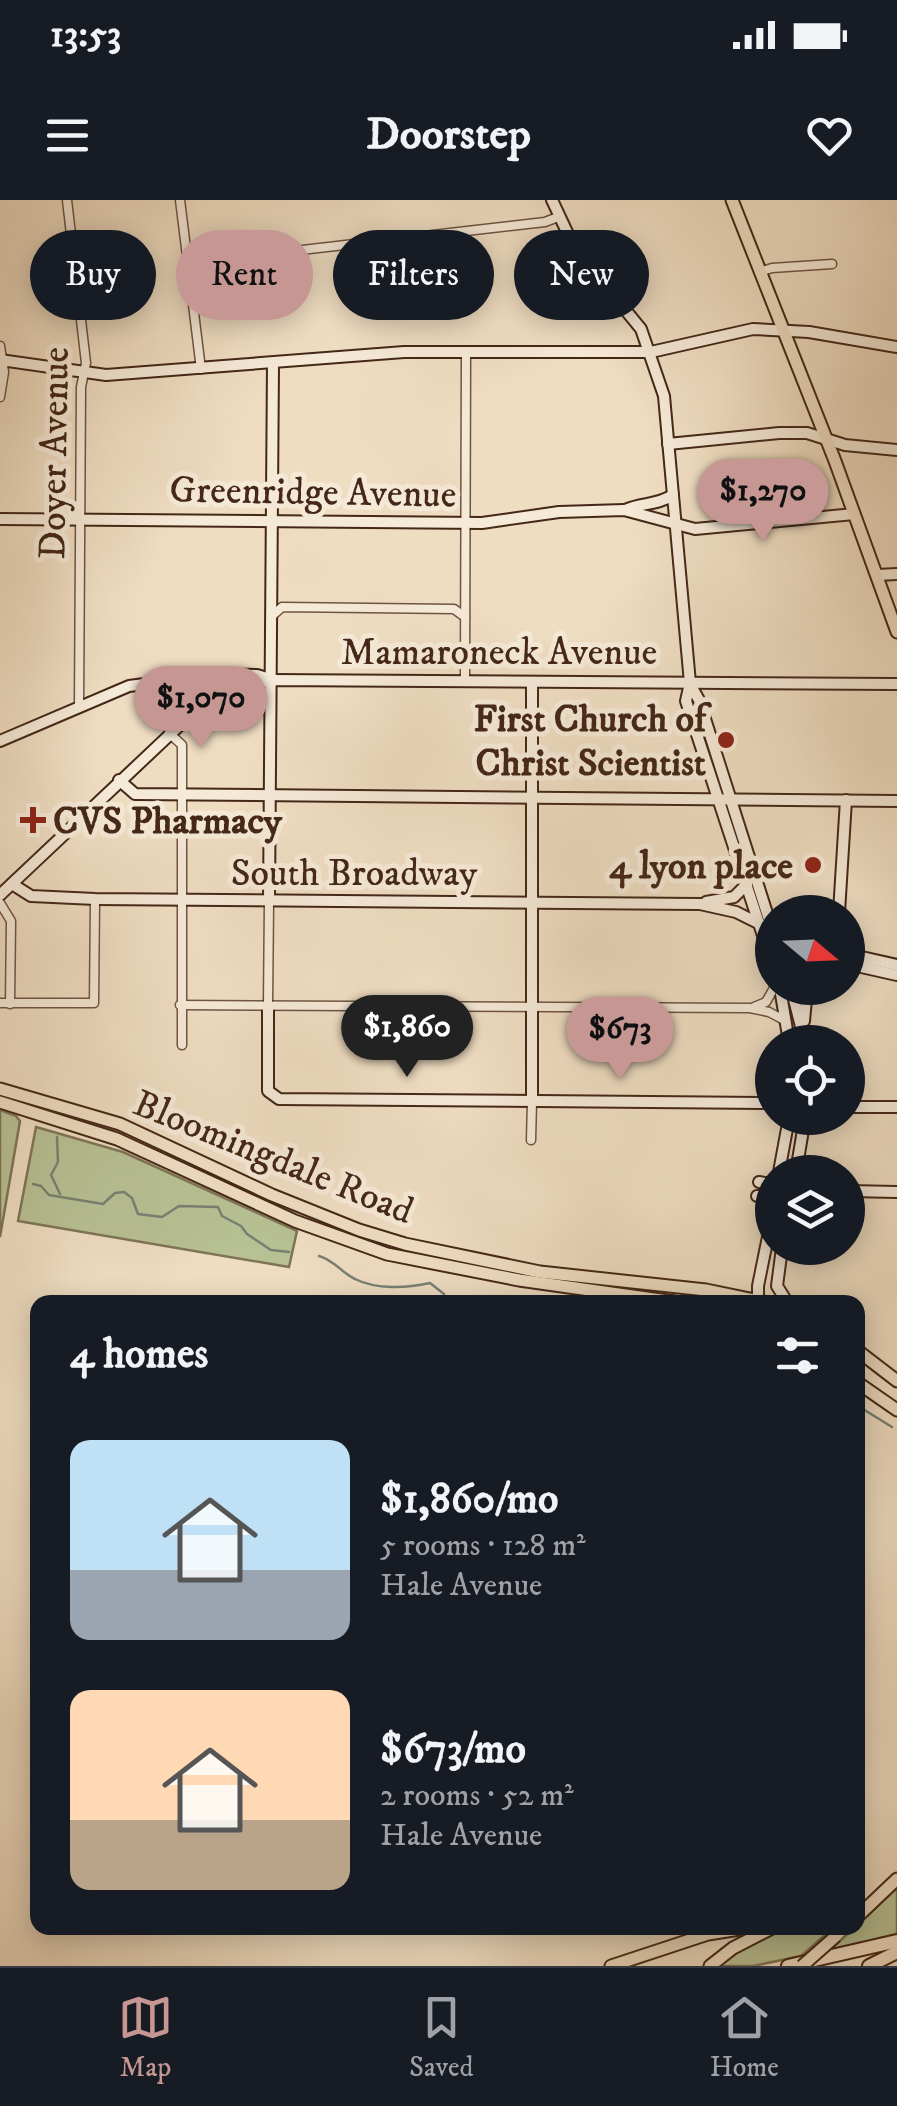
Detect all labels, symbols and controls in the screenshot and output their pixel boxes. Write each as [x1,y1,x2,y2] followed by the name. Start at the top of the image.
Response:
[50,11,121,59] text: 13:53
[366,107,531,163] text: Doorstep
[40,108,95,163] icon: menu
[802,108,857,163] icon: heart
[30,230,156,320] chip: Buy
[176,230,313,320] chip: Rent
[333,230,494,320] chip: Filters
[514,230,649,320] chip: New
[29,346,81,560] street label: Doyer Avenue
[682,459,844,544] pin: $1,270
[169,467,457,519] street label: Greenridge Avenue
[720,471,806,511] text: $1,270
[341,629,657,677] street label: Mamaroneck Avenue
[120,666,282,751] pin: $1,070
[156,678,246,718] text: $1,070
[474,696,712,788] place label: First Church of Christ Scientist
[715,729,737,751] marker: First Church of Christ Scientist
[53,798,283,846] place label: CVS Pharmacy
[22,809,44,831] marker: CVS Pharmacy
[609,843,793,891] place label: 4 lyon place
[231,850,478,898] street label: South Broadway
[802,854,824,876] marker: 4 lyon place
[755,895,865,1005] north arrow
[755,895,865,1265] map controls
[326,995,488,1080] pin: $1,860
[561,997,679,1082] pin: $673
[363,1007,451,1047] text: $1,860
[589,1009,651,1049] text: $673
[755,1025,865,1135] button: locate
[126,1080,420,1236] street label: Bloomingdale Road
[755,1155,865,1265] button: layers
[770,1328,825,1383] icon: filters
[70,1329,208,1381] text: 4 homes
[380,1474,558,1526] text: $1,860/mo
[150,1480,270,1600] icon: home
[380,1526,586,1566] text: 5 rooms · 128 m²
[380,1566,542,1606] text: Hale Avenue
[380,1724,526,1776] text: $673/mo
[150,1730,270,1850] icon: home
[380,1776,574,1816] text: 2 rooms · 52 m²
[380,1816,542,1856] text: Hale Avenue
[118,1990,173,2085] tab: Map
[409,1990,474,2085] tab: Saved
[710,1990,779,2085] tab: Home

